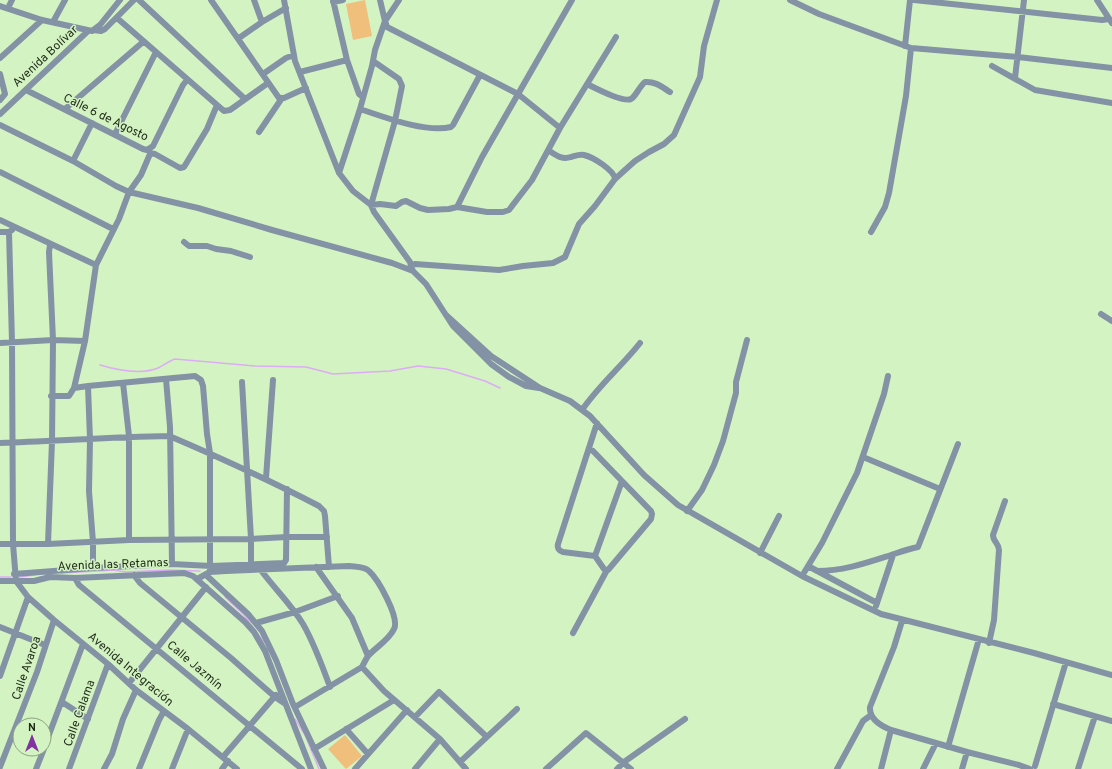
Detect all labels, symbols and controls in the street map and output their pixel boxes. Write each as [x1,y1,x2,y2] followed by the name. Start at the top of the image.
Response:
[10,22,82,91] street label: Avenida Bolívar
[60,90,151,146] street label: Calle 6 de Agosto
[57,555,169,575] street label: Avenida las Retamas
[84,629,177,710] street label: Avenida Integración
[9,634,45,702] street label: Calle Avaroa
[163,638,226,694] street label: Calle Jazmín
[60,678,99,749] street label: Calle Calama
[12,717,52,757] north arrow
[28,721,36,735] text: N

